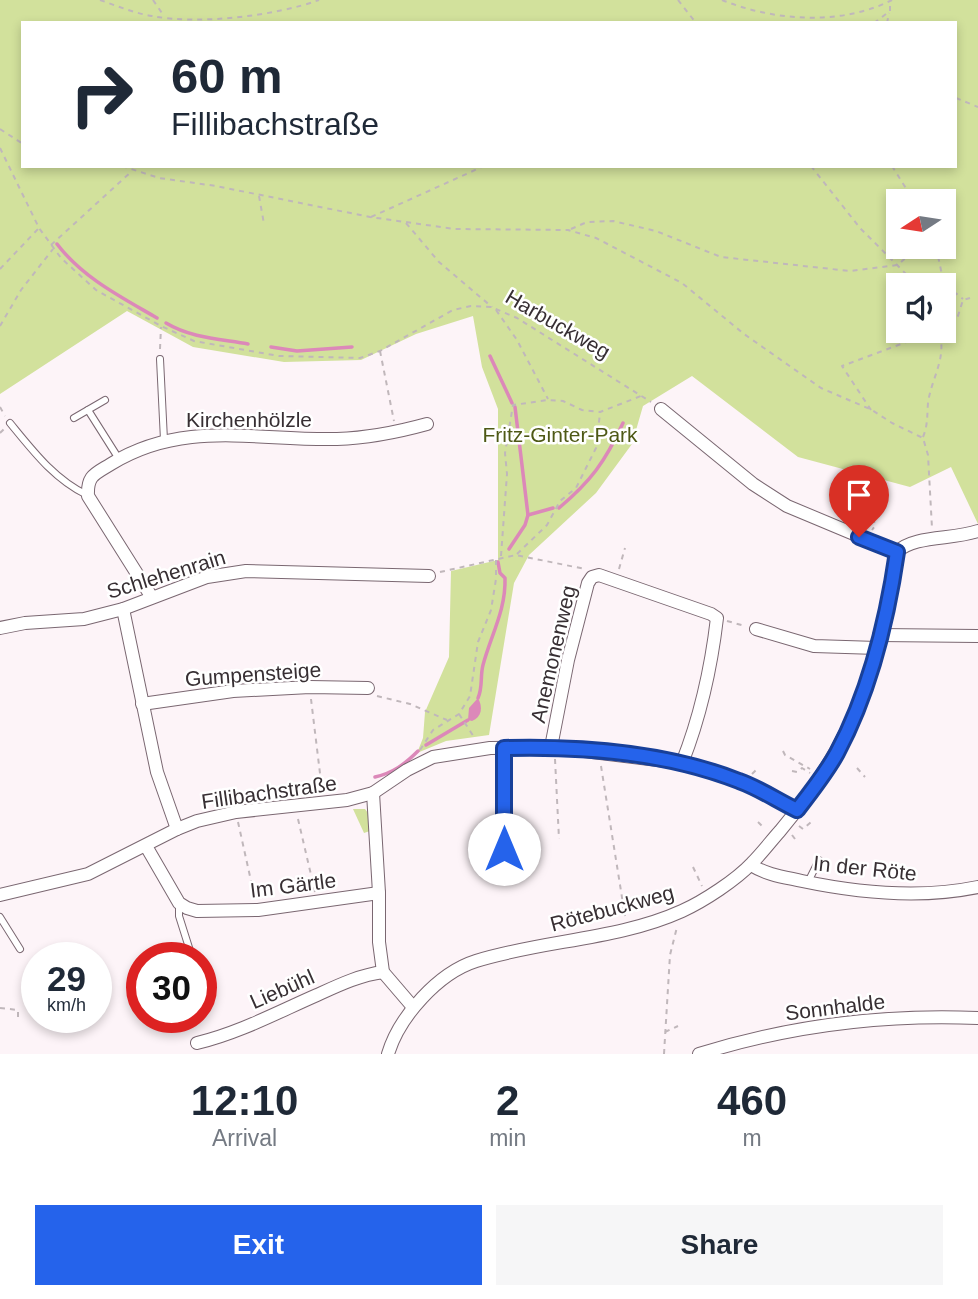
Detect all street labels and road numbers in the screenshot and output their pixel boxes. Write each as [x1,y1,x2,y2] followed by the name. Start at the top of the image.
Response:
[502,285,614,363] street label: Harbuckweg
[186,408,312,431] street label: Kirchenhölzle
[104,545,228,603] street label: Schlehenrain
[526,583,580,725] street label: Anemonenweg
[184,658,322,690] street label: Gumpensteige
[200,771,338,813] street label: Fillibachstraße
[812,851,918,885] street label: In der Röte
[249,868,337,902] street label: Im Gärtle
[548,880,676,936] street label: Rötebuckweg
[246,965,318,1013] street label: Liebühl
[784,989,886,1025] street label: Sonnhalde

